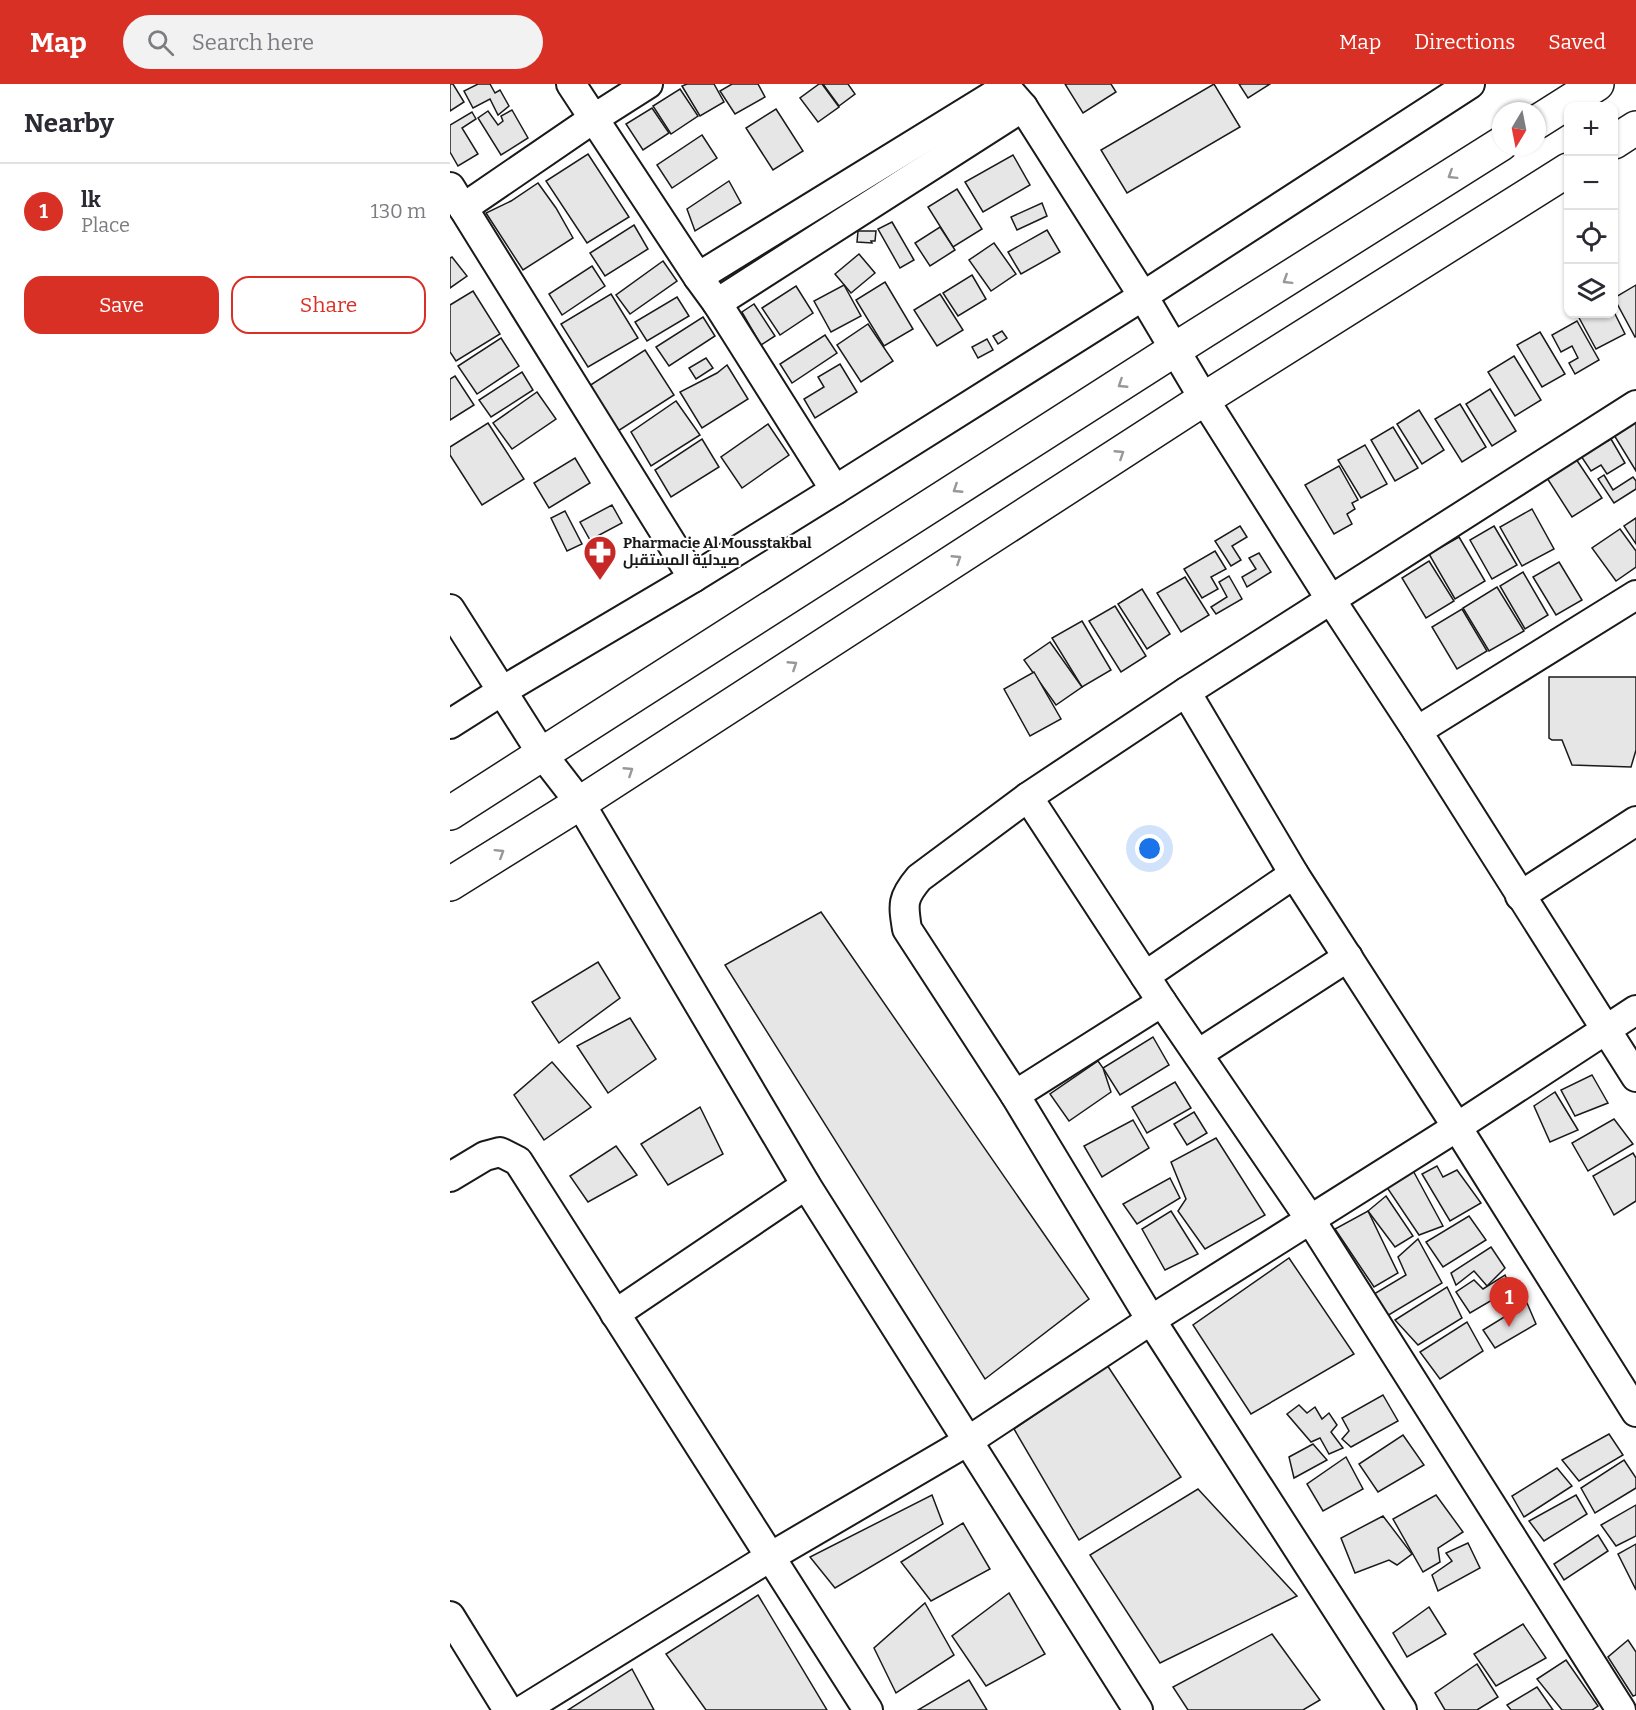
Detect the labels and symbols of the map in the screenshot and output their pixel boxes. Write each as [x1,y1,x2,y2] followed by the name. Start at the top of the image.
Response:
[1492,102,1546,156] north arrow
[1447,168,1458,179] one-way arrow
[1282,272,1293,283] one-way arrow
[1118,376,1128,388] one-way arrow
[1114,450,1125,461] one-way arrow
[953,481,964,492] one-way arrow
[582,534,618,581] pharmacy icon: Pharmacie Al Mousstakbal صيدلية المستقبل
[623,534,812,569] place label: Pharmacie Al Mousstakbal صيدلية المستقبل
[950,556,961,567] one-way arrow
[787,661,797,673] one-way arrow
[622,767,633,778] one-way arrow
[1135,834,1164,863] your location
[493,849,504,860] one-way arrow
[1490,1278,1528,1327] pin: 1

